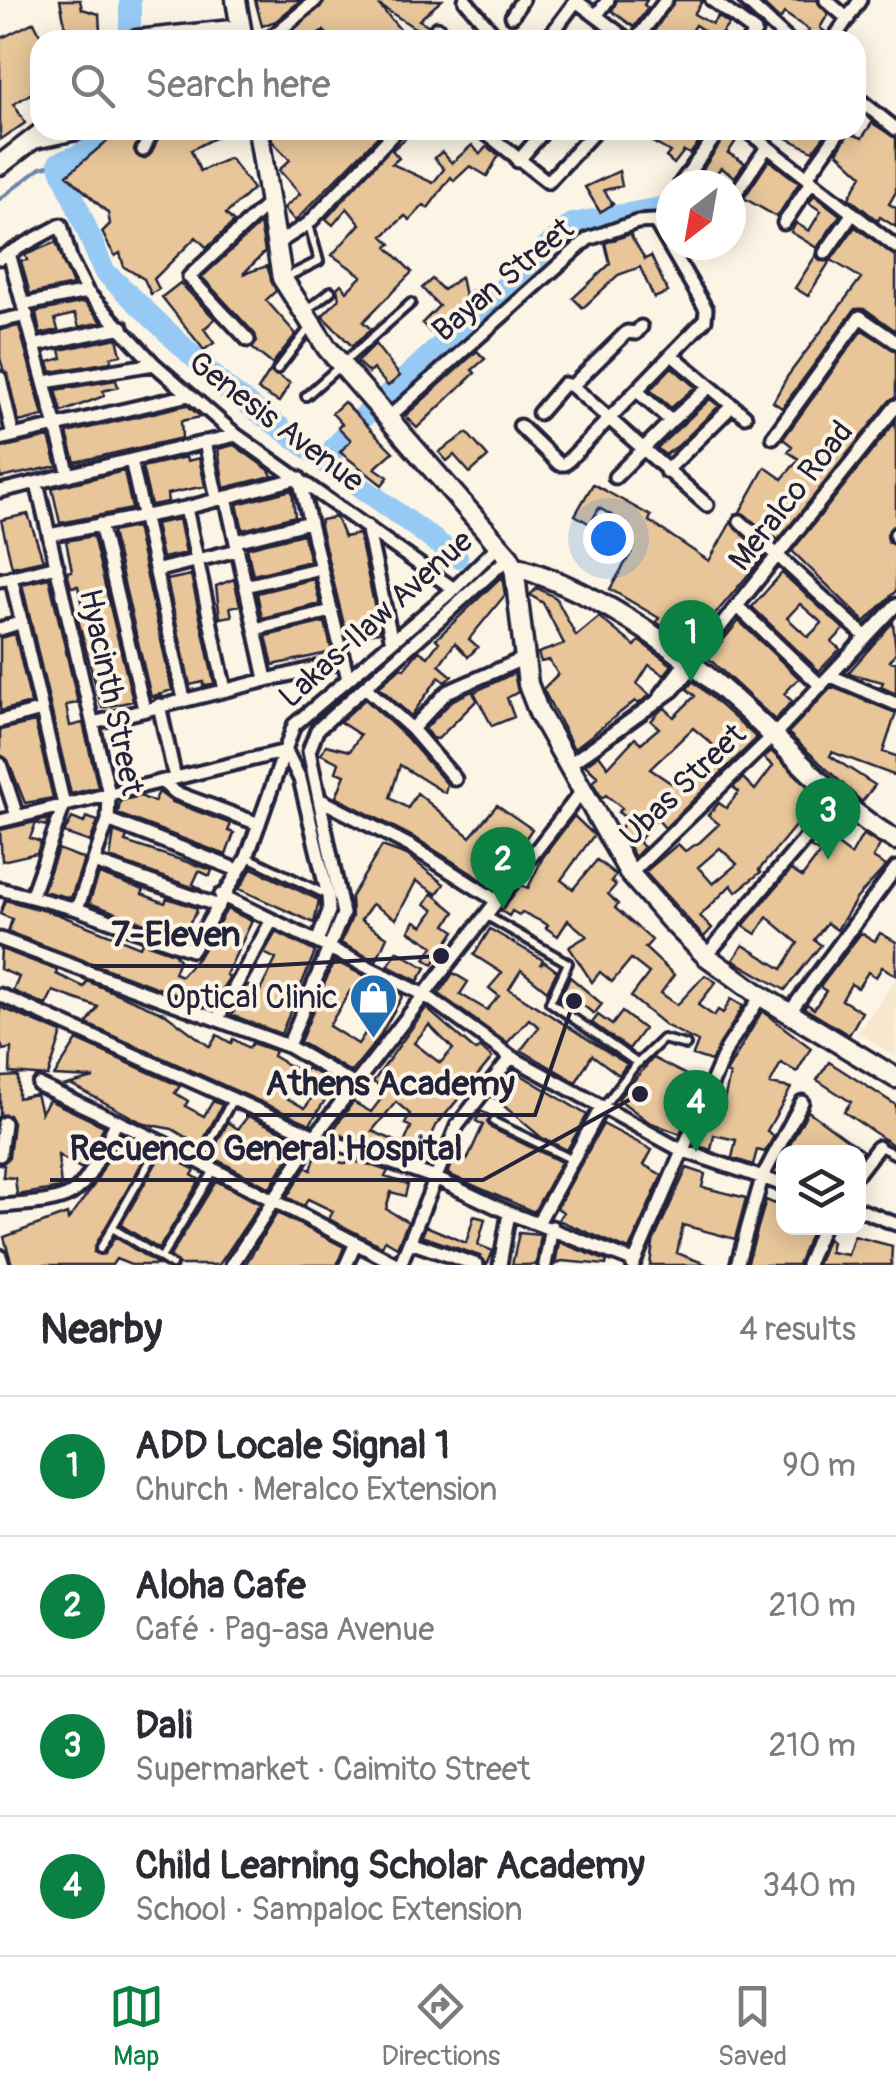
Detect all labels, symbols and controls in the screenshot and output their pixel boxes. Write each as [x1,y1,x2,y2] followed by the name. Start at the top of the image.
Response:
[30,30,866,140] search box
[65,58,120,113] icon: search
[145,61,331,109] text: Search here
[656,170,746,260] north arrow
[424,209,582,351] street label: Bayan Street
[180,343,372,501] street label: Genesis Avenue
[720,413,862,579] street label: Meralco Road
[583,513,634,564] your location
[271,521,482,717] street label: Lakas-Ilaw Avenue
[70,585,152,799] street label: Hyacinth Street
[658,600,724,682] pin: 1
[612,715,754,855] street label: Ubas Street
[796,778,860,860] pin: 3
[470,826,536,909] pin: 2
[91,901,260,966] callout: 7-Eleven
[111,913,241,957] text: 7-Eleven
[347,972,399,1040] shop icon: Optical Clinic
[165,978,338,1018] place label: Optical Clinic
[246,1050,535,1115] callout: Athens Academy
[265,1062,515,1106] text: Athens Academy
[664,1070,728,1152] pin: 4
[50,1115,483,1180] callout: Recuenco General Hospital
[69,1127,463,1171] text: Recuenco General Hospital
[776,1145,866,1235] map controls
[776,1145,866,1235] button: layers
[40,1304,162,1356] text: Nearby
[739,1310,856,1350] text: 4 results
[135,1422,450,1470] text: ADD Locale Signal 1
[66,1446,79,1486] text: 1
[782,1446,856,1486] text: 90 m
[135,1470,497,1510] text: Church · Meralco Extension
[135,1562,306,1610] text: Aloha Cafe
[64,1586,81,1626] text: 2
[768,1586,856,1626] text: 210 m
[135,1610,434,1650] text: Café · Pag-asa Avenue
[135,1702,192,1750] text: Dali
[64,1726,81,1766] text: 3
[768,1726,856,1766] text: 210 m
[135,1750,531,1790] text: Supermarket · Caimito Street
[135,1842,645,1890] text: Child Learning Scholar Academy
[63,1866,82,1906] text: 4
[762,1866,856,1906] text: 340 m
[135,1890,523,1930] text: School · Sampaloc Extension
[109,1979,164,2074] tab: Map
[381,1979,500,2074] tab: Directions
[718,1979,787,2074] tab: Saved

